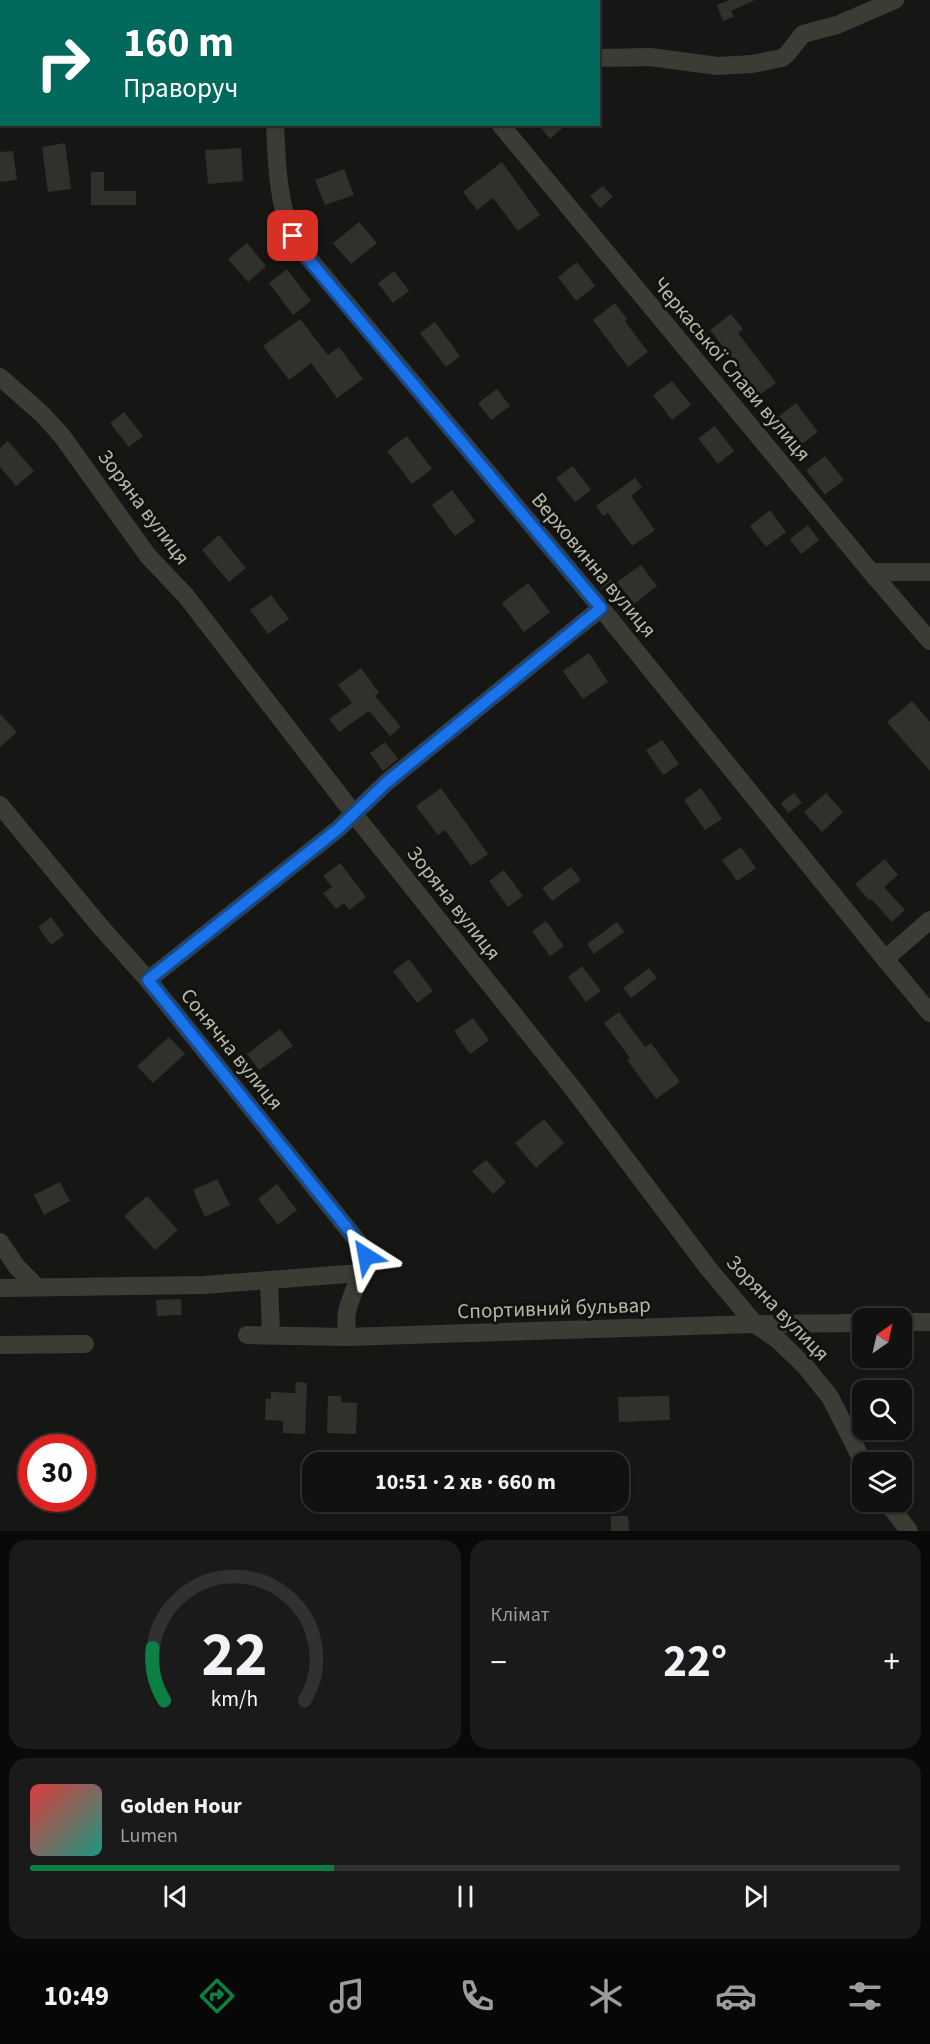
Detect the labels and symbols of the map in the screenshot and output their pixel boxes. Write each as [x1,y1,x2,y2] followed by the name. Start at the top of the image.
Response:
[267,210,318,261] pin
[646,270,818,468] street label: Черкаської Слави вулиця
[91,443,197,571] street label: Зоряна вулиця
[524,486,664,644] street label: Верховинна вулиця
[400,840,508,966] street label: Зоряна вулиця
[173,982,291,1116] street label: Сонячна вулиця
[334,1224,398,1288] position arrow
[719,1248,837,1368] street label: Зоряна вулиця
[457,1290,651,1326] street label: Спортивний бульвар
[852,1308,912,1368] north arrow
[18,1434,96,1512] speed limit sign: 30

